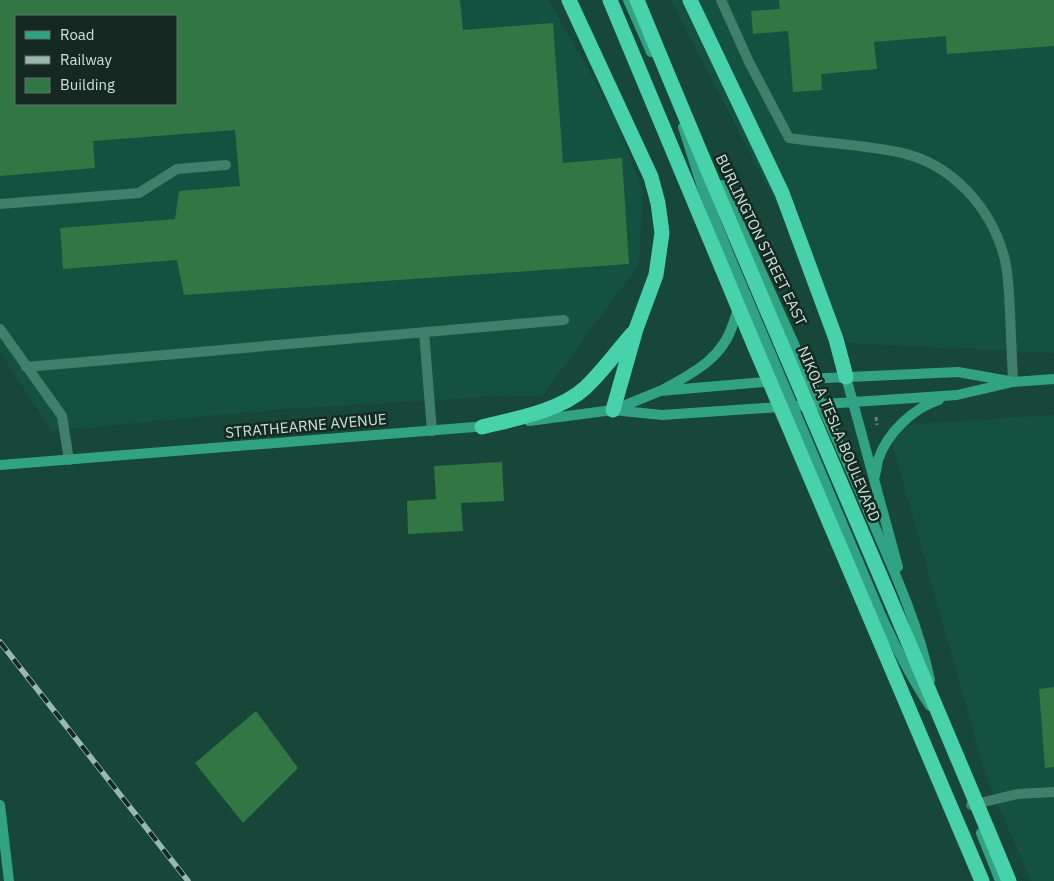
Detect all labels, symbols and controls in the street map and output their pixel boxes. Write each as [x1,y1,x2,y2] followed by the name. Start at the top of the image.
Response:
[15,15,178,105] legend
[60,25,95,44] text: Road
[60,50,113,69] text: Railway
[60,75,115,94] text: Building
[712,151,811,329] street label: BURLINGTON STREET EAST
[794,343,885,524] street label: NIKOLA TESLA BOULEVARD
[225,409,387,442] street label: STRATHEARNE AVENUE

